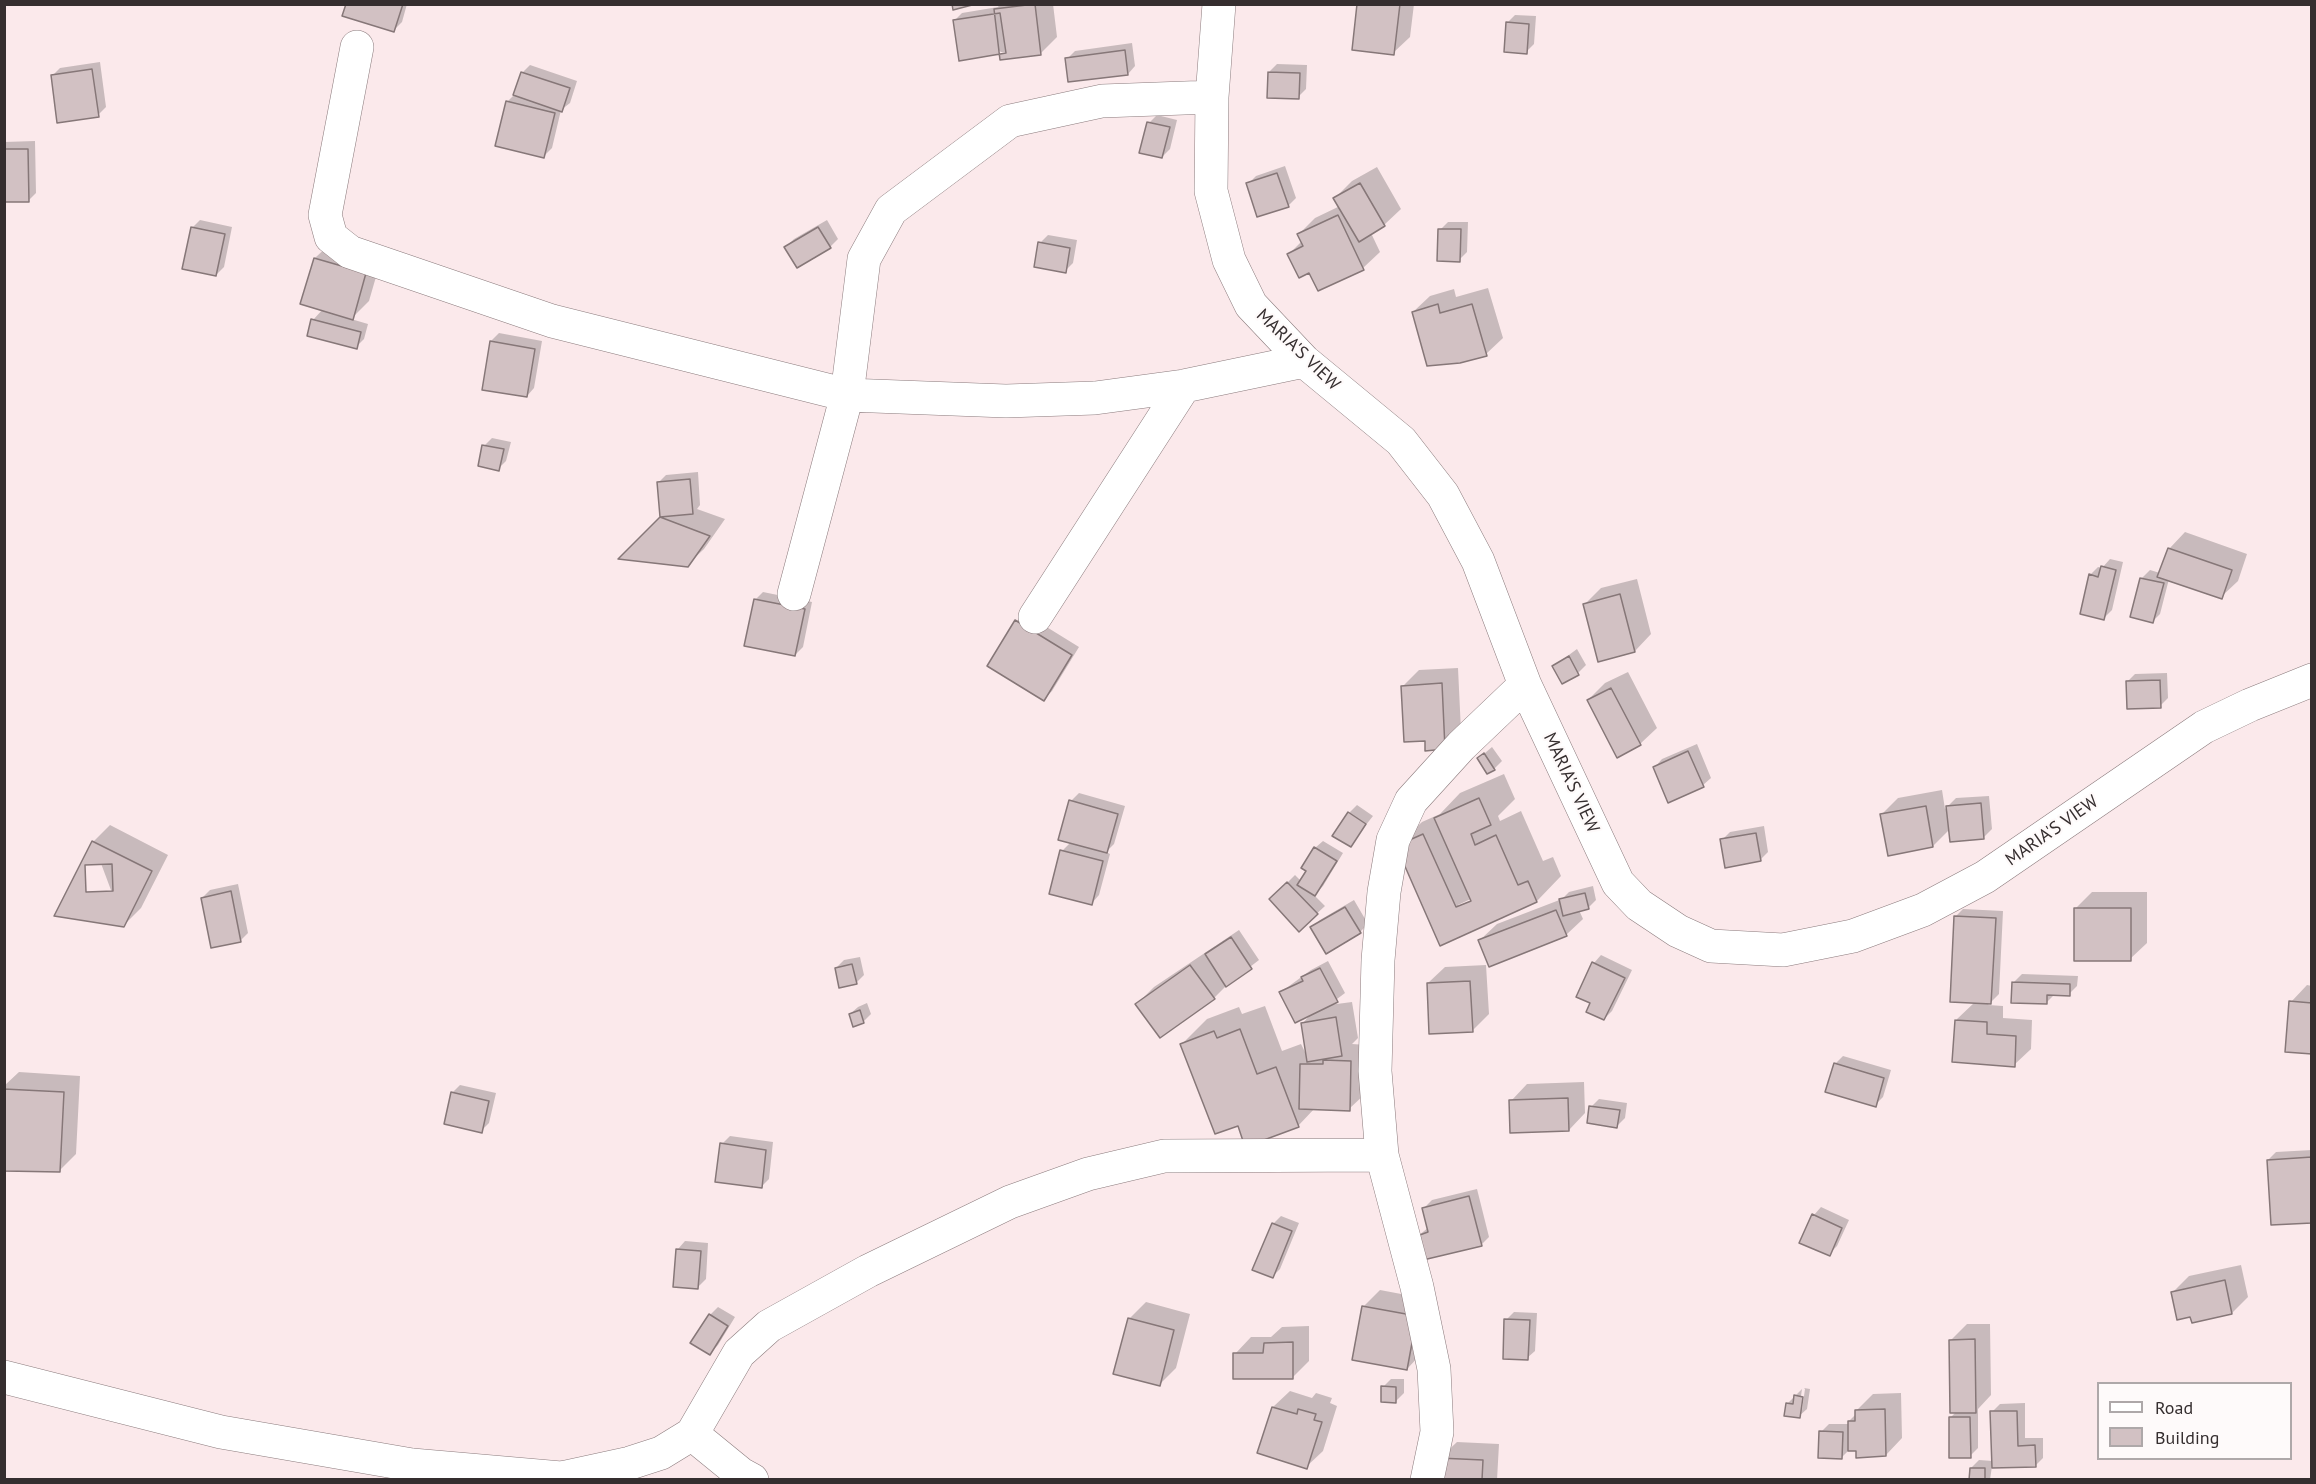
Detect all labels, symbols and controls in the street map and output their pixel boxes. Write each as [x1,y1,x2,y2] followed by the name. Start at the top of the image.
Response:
[1252,305,1344,395] street label: MARIA'S VIEW
[1538,730,1604,836] street label: MARIA'S VIEW
[2002,791,2102,871] street label: MARIA'S VIEW
[2097,1382,2292,1460] legend
[2155,1396,2193,1419] text: Road
[2155,1426,2219,1449] text: Building

